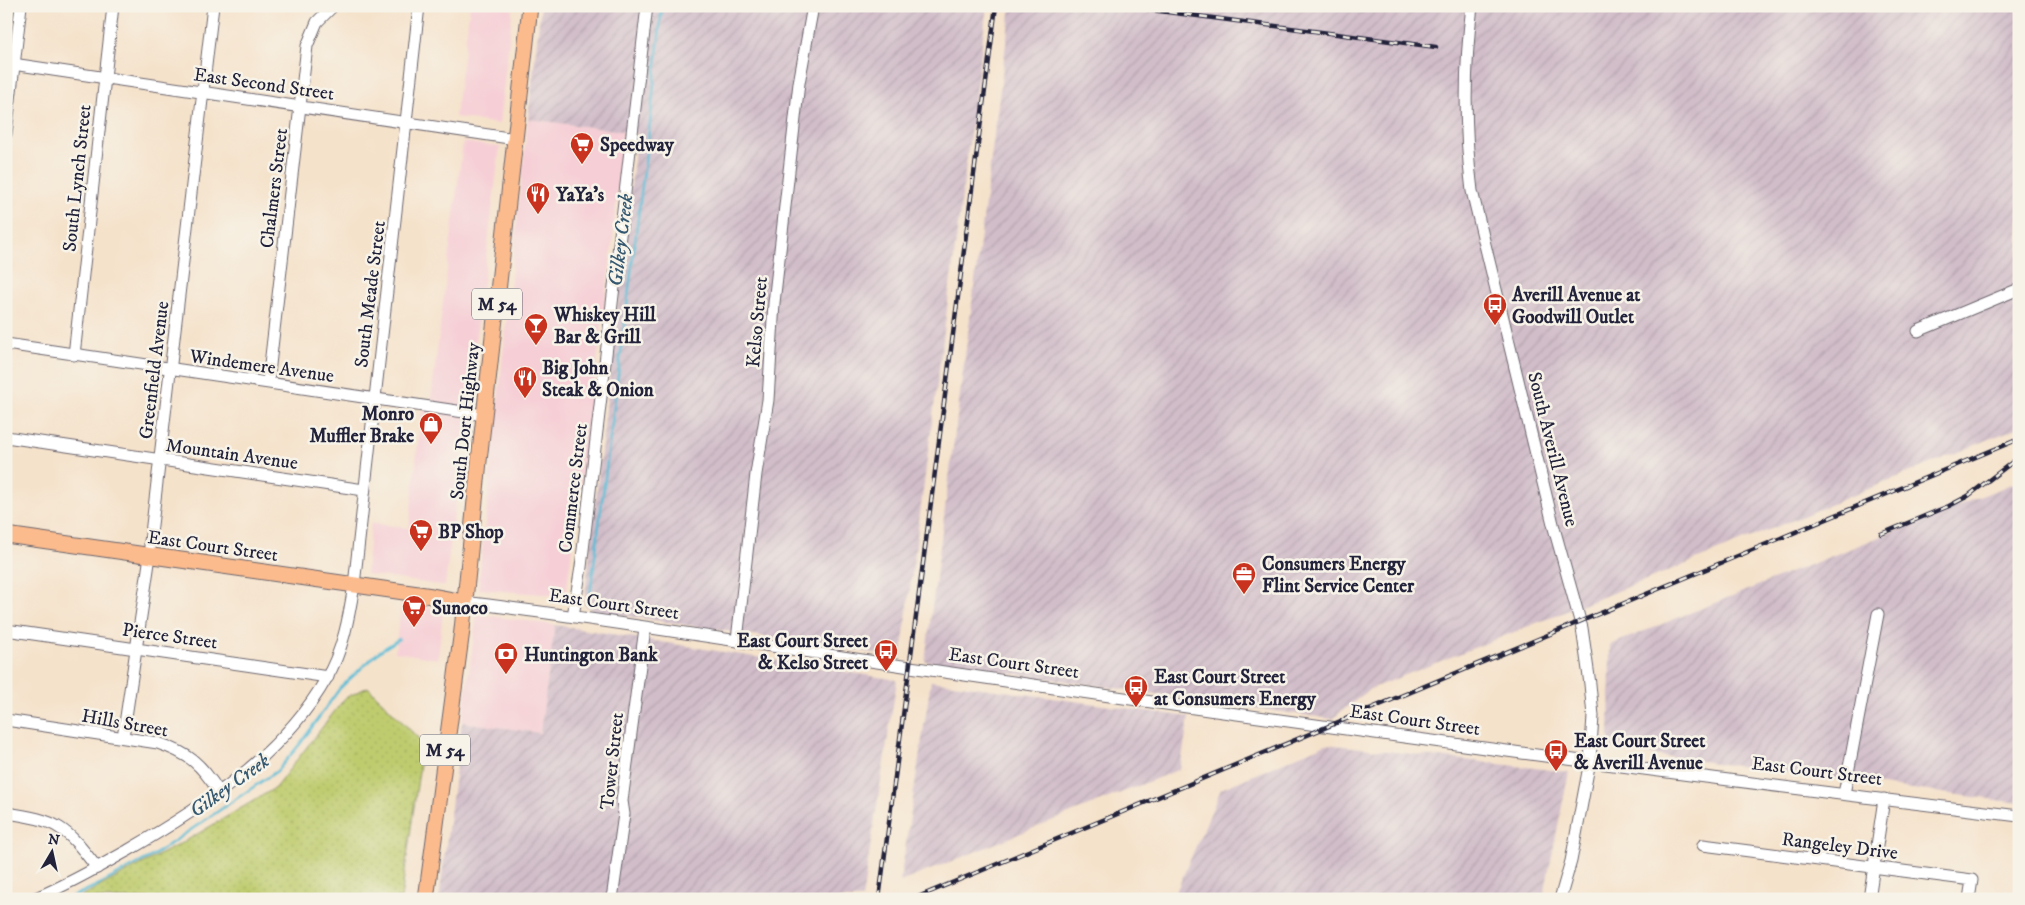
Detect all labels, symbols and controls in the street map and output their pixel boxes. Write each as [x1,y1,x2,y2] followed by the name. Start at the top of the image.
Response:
[192,63,336,106] street label: East Second Street
[58,103,97,253] street label: South Lynch Street
[256,127,293,250] street label: Chalmers Street
[569,131,595,165] supermarket icon: Speedway
[600,134,675,157] place label: Speedway
[525,181,551,215] restaurant icon: YaYa's
[555,184,605,207] place label: YaYa's
[603,192,640,288] water label: Gilkey Creek
[350,219,391,369] street label: South Meade Street
[742,276,773,369] street label: Kelso Street
[1511,284,1641,329] place label: Averill Avenue at Goodwill Outlet
[472,288,522,320] road number: M 54
[1482,292,1508,326] bus stop icon: Averill Avenue at Goodwill Outlet
[135,300,174,440] street label: Greenfield Avenue
[553,304,656,349] place label: Whiskey Hill Bar & Grill
[523,312,549,346] bar icon: Whiskey Hill Bar & Grill
[446,340,485,501] street label: South Dort Highway
[187,345,335,388] street label: Windemere Avenue
[542,357,655,402] place label: Big John Steak & Onion
[512,365,538,399] restaurant icon: Big John Steak & Onion
[1522,370,1583,529] street label: South Averill Avenue
[309,403,414,448] place label: Monro Muffler Brake
[418,411,444,445] shop icon: Monro Muffler Brake
[554,422,593,554] street label: Commerce Street
[164,434,299,475] street label: Mountain Avenue
[408,518,434,552] supermarket icon: BP Shop
[438,521,504,544] place label: BP Shop
[146,526,279,567] street label: East Court Street
[1262,553,1415,598] place label: Consumers Energy Flint Service Center
[1231,561,1257,595] office icon: Consumers Energy Flint Service Center
[547,584,680,625] street label: East Court Street
[401,594,427,628] supermarket icon: Sunoco
[432,597,488,620] place label: Sunoco
[121,618,219,655] street label: Pierce Street
[737,630,869,675] place label: East Court Street & Kelso Street
[873,638,899,672] bus stop icon: East Court Street & Kelso Street
[493,641,519,675] bank icon: Huntington Bank
[947,643,1080,684] street label: East Court Street
[524,644,658,667] place label: Huntington Bank
[1154,666,1317,711] place label: East Court Street at Consumers Energy
[1123,674,1149,708] bus stop icon: East Court Street at Consumers Energy
[1348,700,1481,741] street label: East Court Street
[80,705,170,742] street label: Hills Street
[596,711,629,811] street label: Tower Street
[1574,730,1706,775] place label: East Court Street & Averill Avenue
[420,734,470,766] road number: M 54
[1543,738,1569,772] bus stop icon: East Court Street & Averill Avenue
[185,748,275,824] water label: Gilkey Creek
[1750,752,1883,791] street label: East Court Street
[28,828,78,878] north arrow
[1781,828,1899,865] street label: Rangeley Drive
[47,830,61,850] text: N

